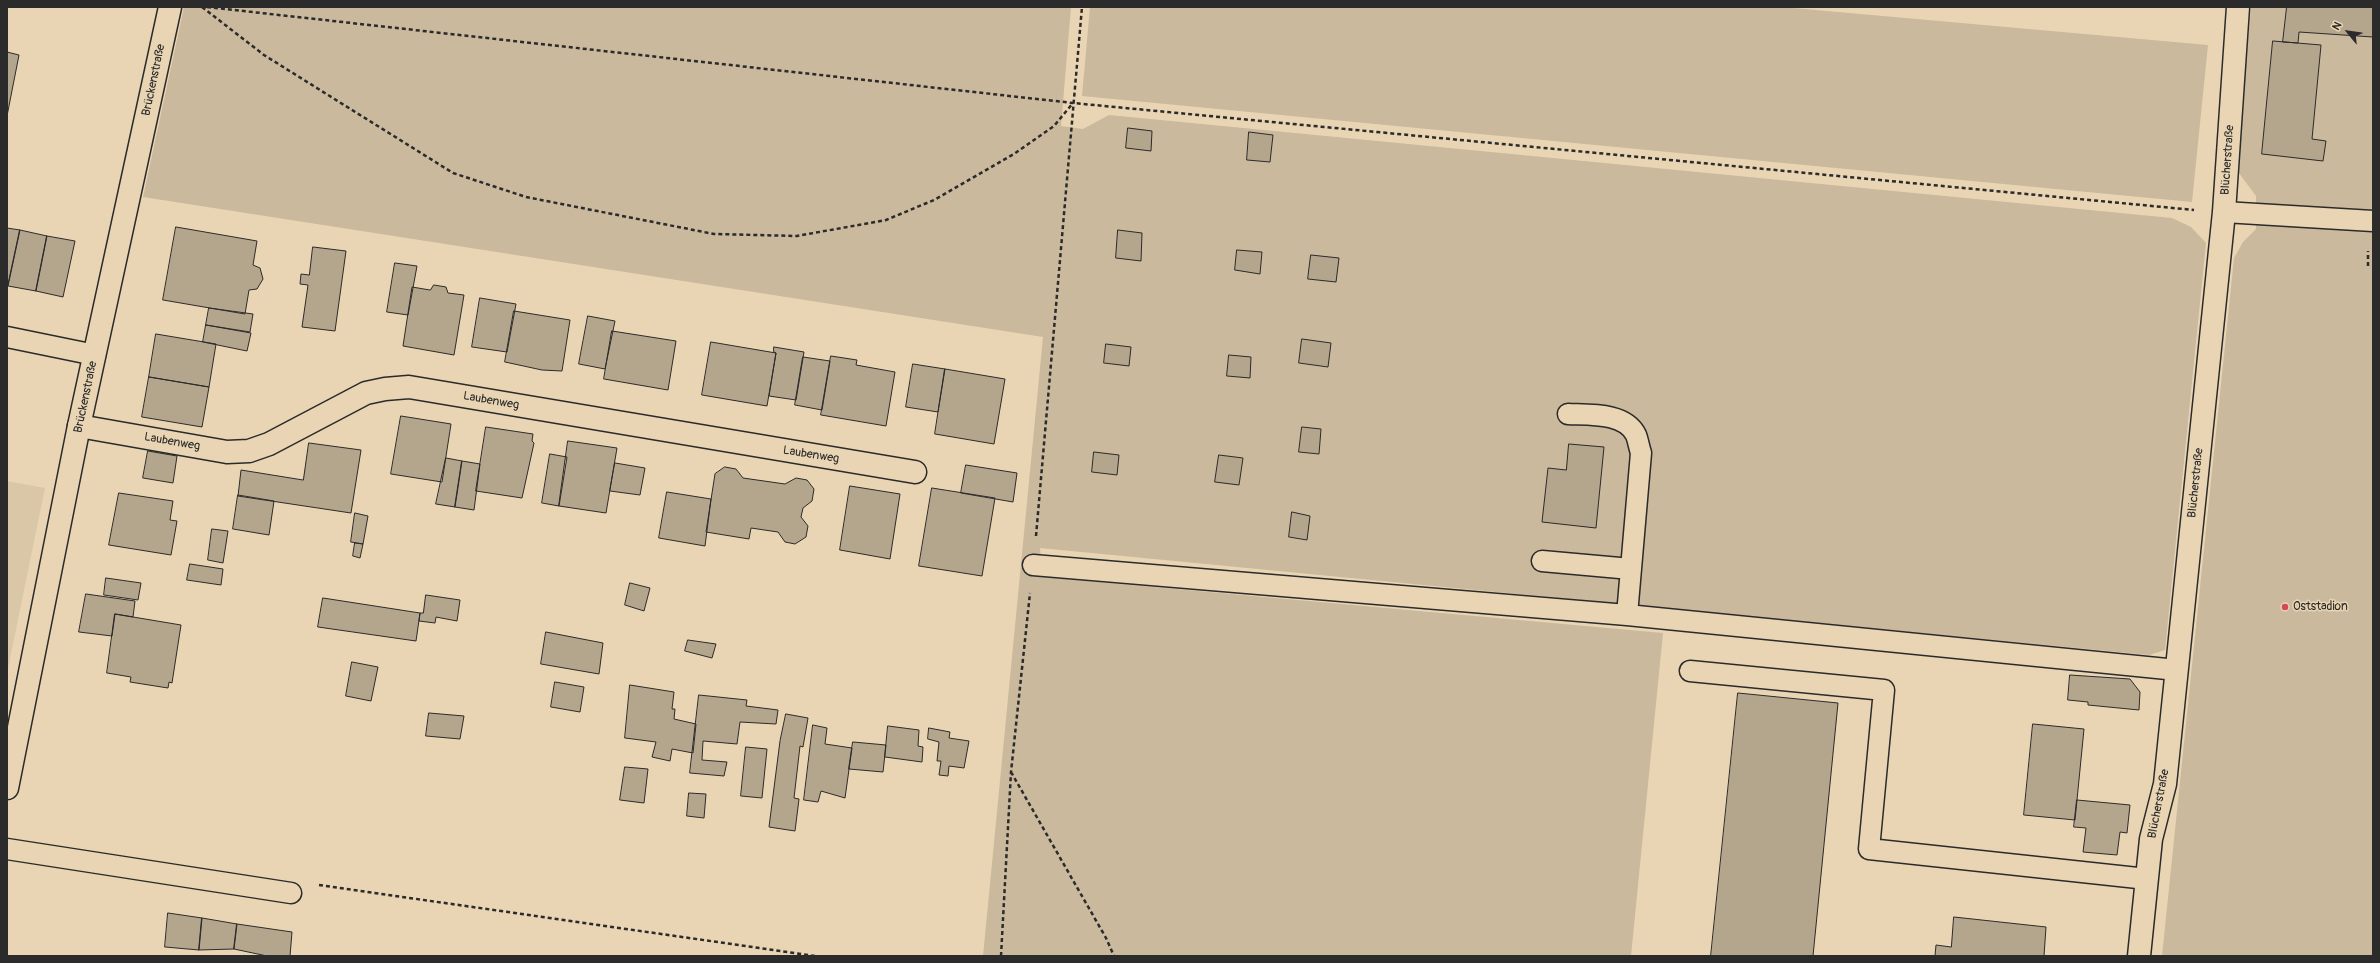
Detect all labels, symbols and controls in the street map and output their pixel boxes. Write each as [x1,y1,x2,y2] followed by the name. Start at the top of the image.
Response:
[2328,12,2368,52] north arrow
[2330,20,2345,32] text: N
[139,43,169,117] street label: Brückenstraße
[2218,124,2238,196] street label: Blücherstraße
[71,360,101,434] street label: Brückenstraße
[462,389,520,413] street label: Laubenweg
[143,430,201,454] street label: Laubenweg
[782,443,840,467] street label: Laubenweg
[2185,447,2207,519] street label: Blücherstraße
[2293,600,2348,614] place label: Oststadion
[2280,602,2290,612] marker: Oststadion
[2145,768,2173,840] street label: Blücherstraße

